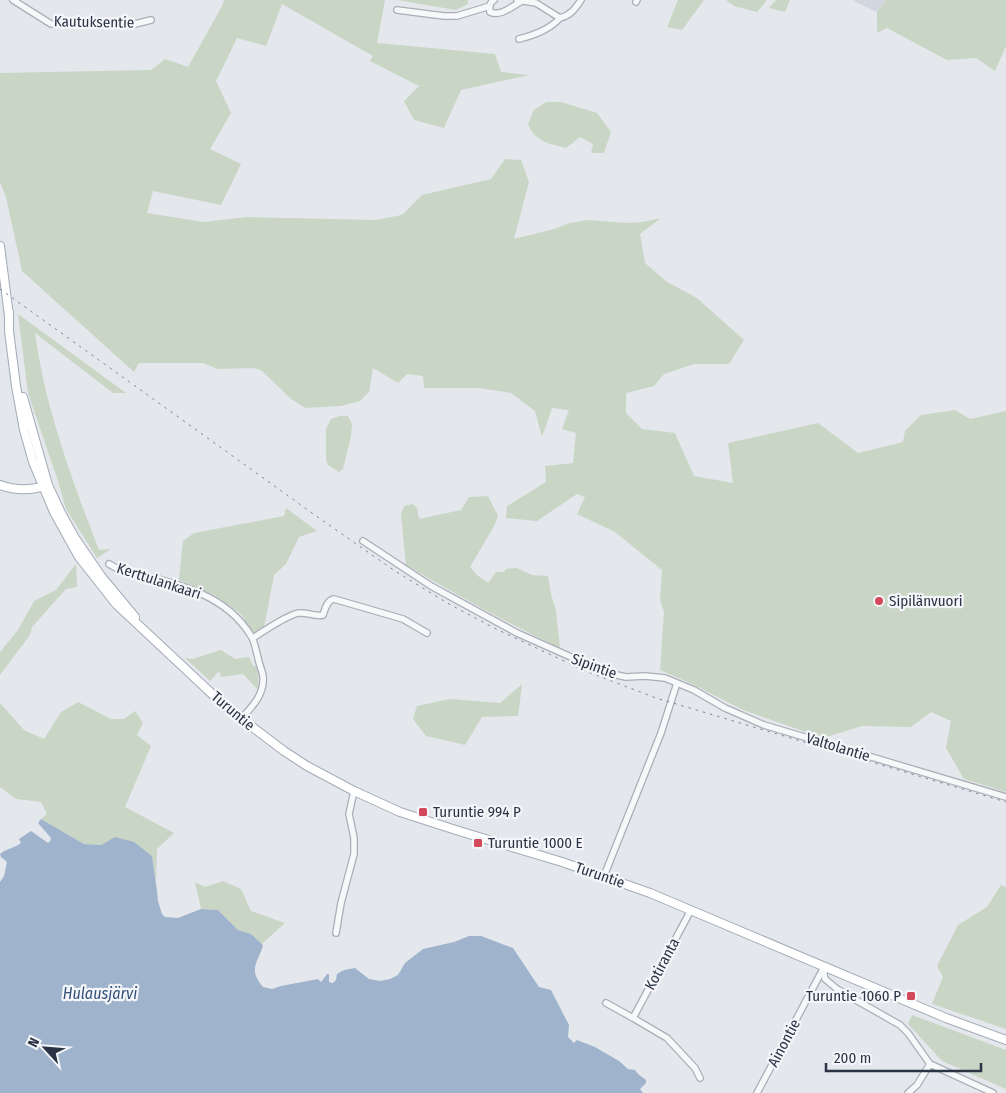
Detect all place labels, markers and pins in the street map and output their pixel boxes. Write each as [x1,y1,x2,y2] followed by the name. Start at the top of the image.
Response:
[889,592,962,610] place label: Sipilänvuori
[873,595,885,607] marker: Sipilänvuori
[433,803,521,821] place label: Turuntie 994 P
[417,806,429,818] marker: Turuntie 994 P
[488,834,583,852] place label: Turuntie 1000 E
[472,837,484,849] marker: Turuntie 1000 E
[806,987,901,1005] place label: Turuntie 1060 P
[905,990,917,1002] marker: Turuntie 1060 P

